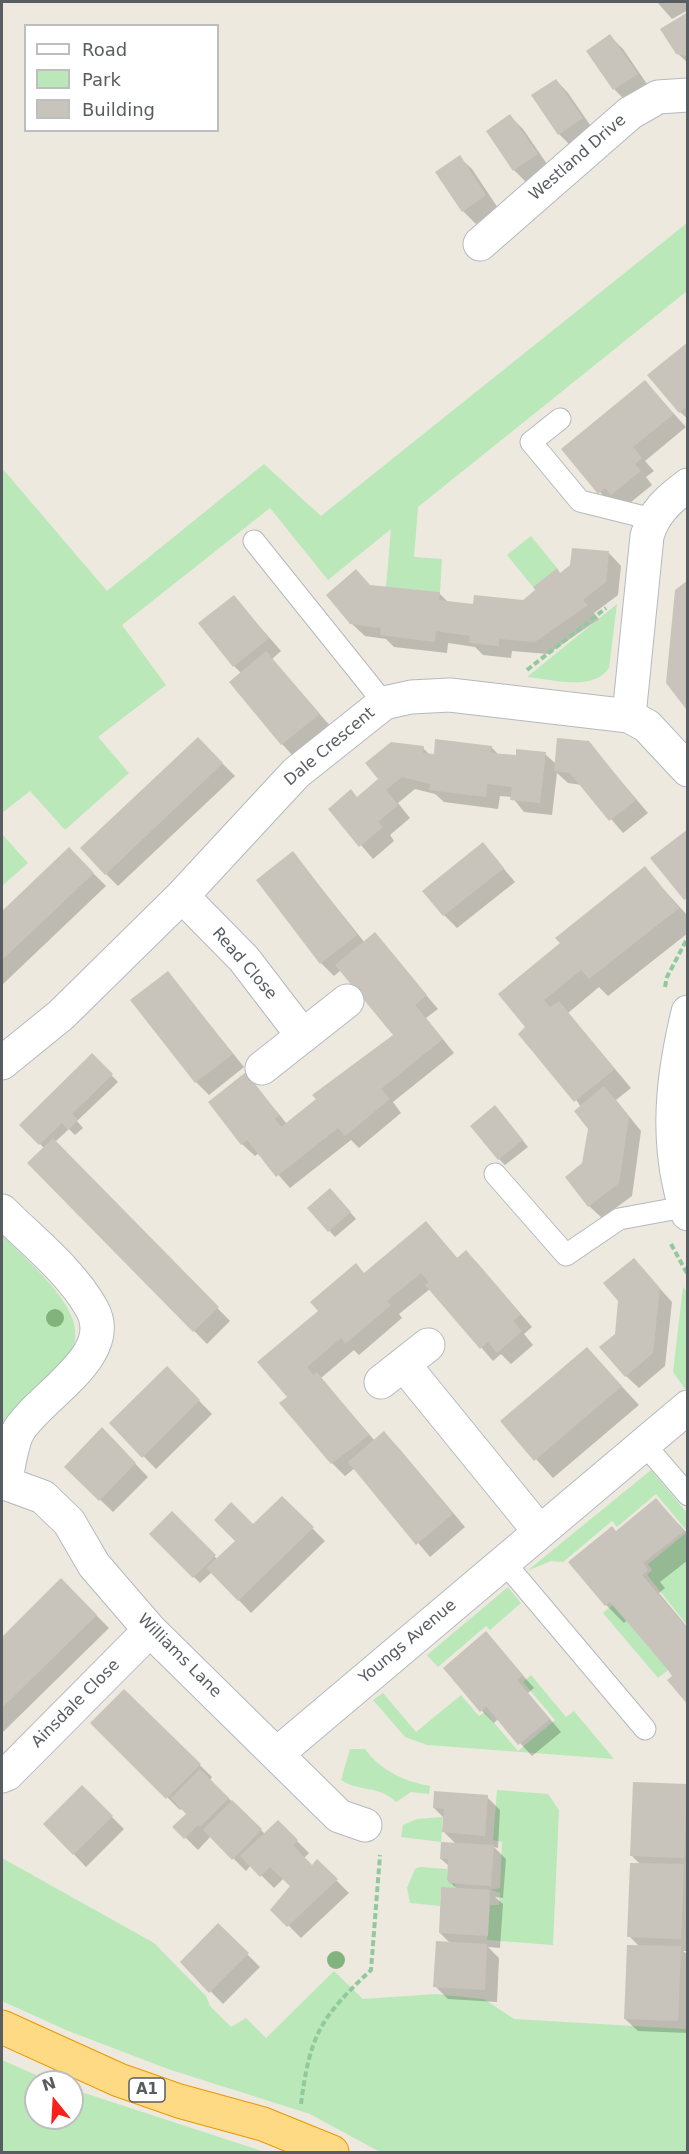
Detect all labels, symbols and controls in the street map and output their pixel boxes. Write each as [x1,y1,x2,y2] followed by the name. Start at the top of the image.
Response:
[24,24,219,132] legend
[82,39,127,60] text: Road
[82,69,121,90] text: Park
[82,99,155,120] text: Building
[526,111,630,205] street label: Westland Drive
[281,704,379,790] street label: Dale Crescent
[208,924,280,1004] street label: Read Close
[356,1596,460,1688] street label: Youngs Avenue
[133,1610,225,1702] street label: Williams Lane
[28,1656,124,1752] street label: Ainsdale Close
[24,2070,84,2130] north arrow
[40,2073,58,2095] text: N
[129,2078,165,2102] road number: A1

